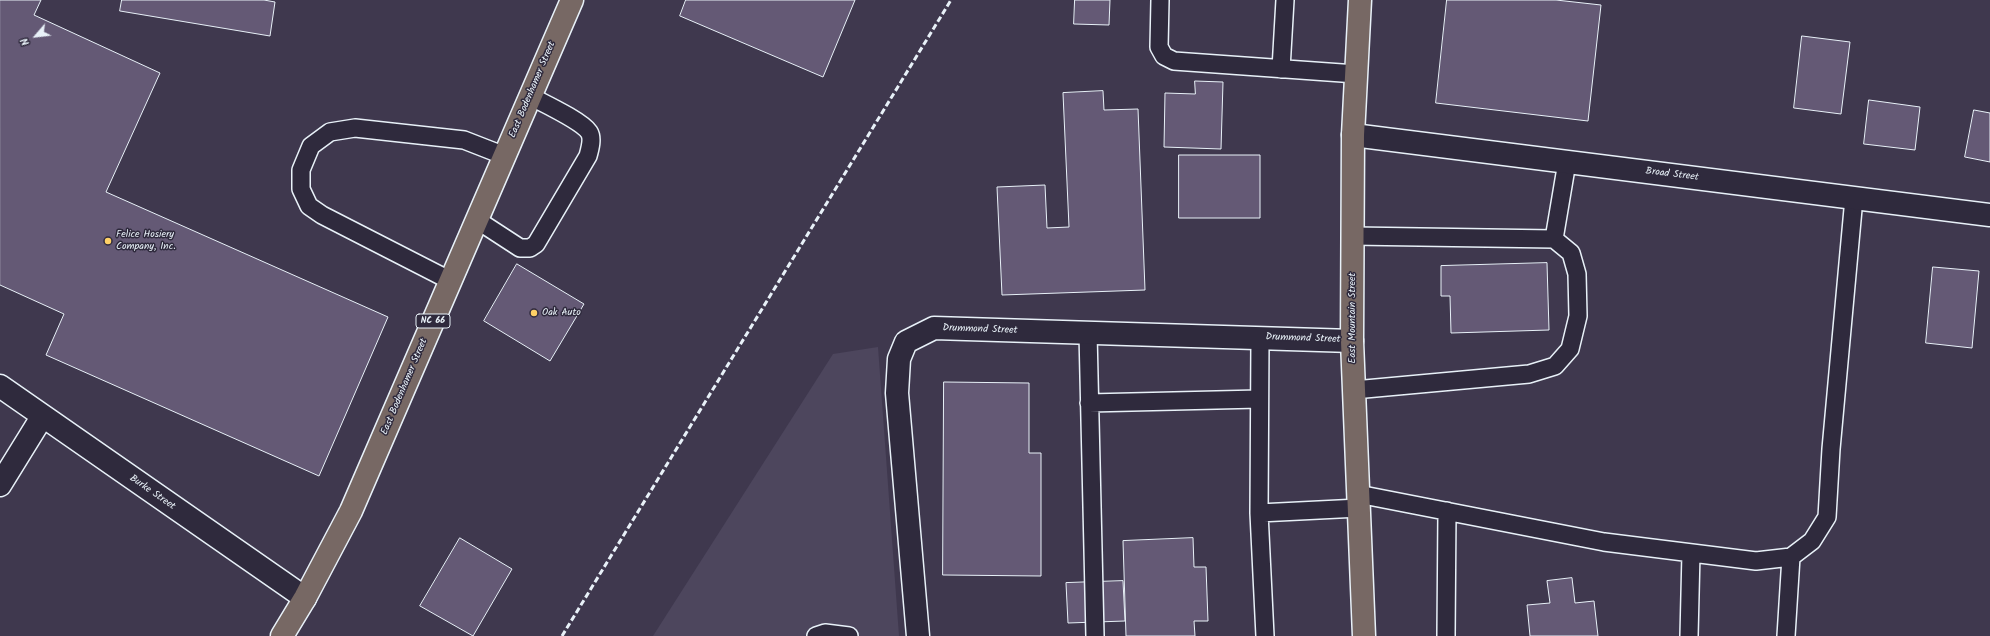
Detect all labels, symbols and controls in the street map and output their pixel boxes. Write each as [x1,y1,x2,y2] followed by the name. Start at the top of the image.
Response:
[16,16,56,56] north arrow
[16,34,35,49] text: N
[507,40,559,140] street label: East Bodenhamer Street
[1645,166,1699,184] street label: Broad Street
[116,229,176,252] place label: Felice Hosiery Company, Inc.
[103,236,113,246] marker: Felice Hosiery Company, Inc.
[1347,273,1359,363] street label: East Mountain Street
[542,307,581,319] place label: Oak Auto
[529,308,539,318] marker: Oak Auto
[416,314,450,328] road number: NC 66
[942,323,1018,337] street label: Drummond Street
[1265,332,1341,346] street label: Drummond Street
[379,337,431,437] street label: East Bodenhamer Street
[127,473,177,513] street label: Burke Street

